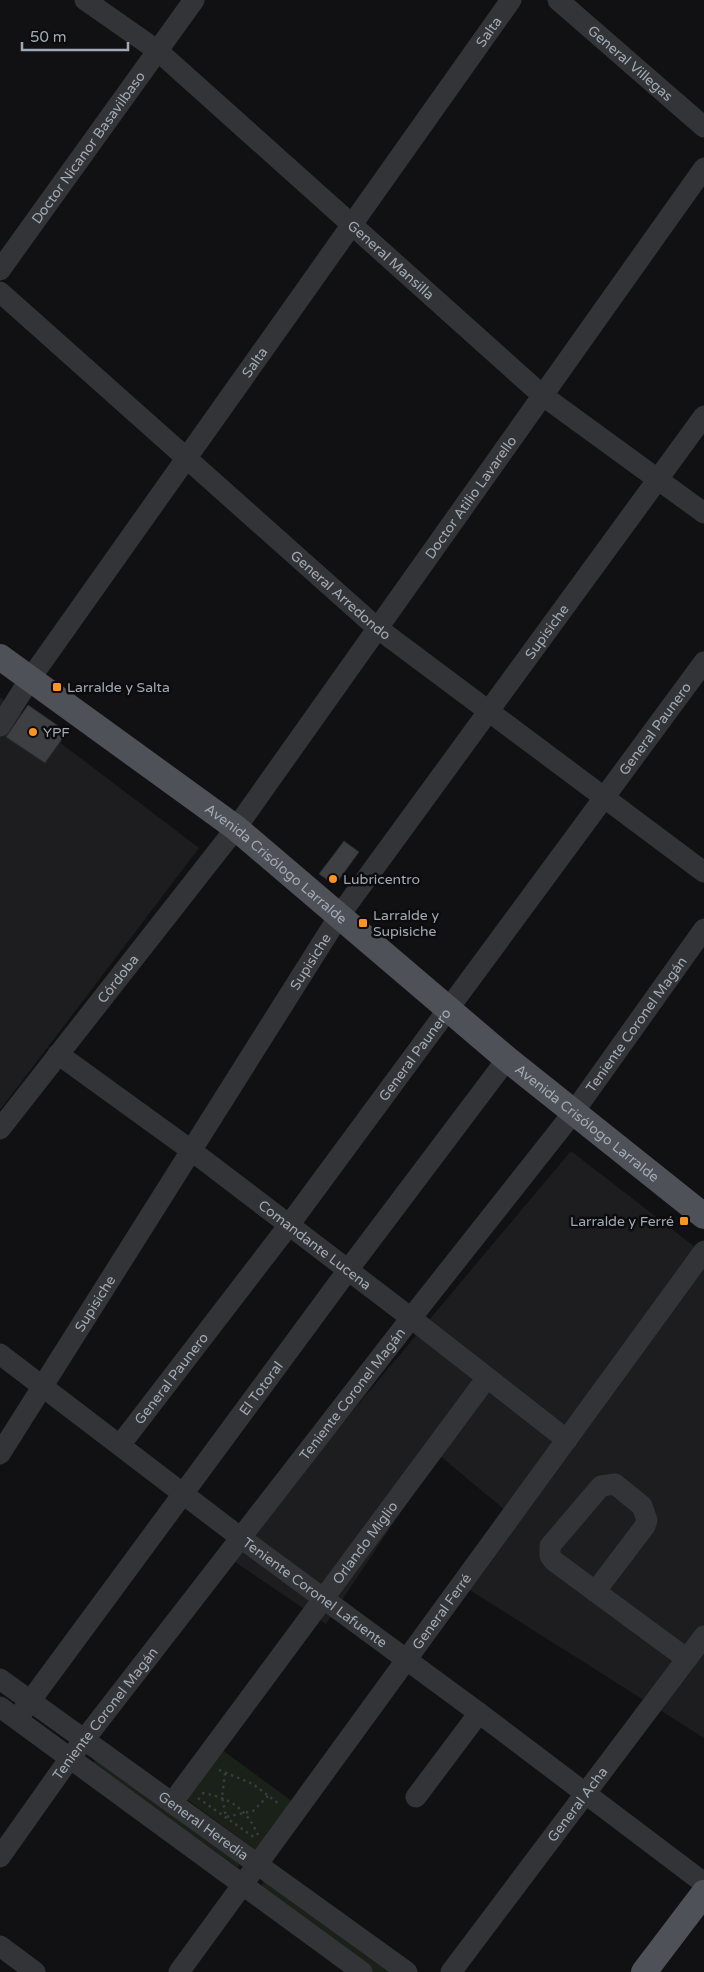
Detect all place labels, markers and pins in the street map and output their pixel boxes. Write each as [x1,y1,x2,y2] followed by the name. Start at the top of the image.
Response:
[67,679,170,696] place label: Larralde y Salta
[51,681,63,693] marker: Larralde y Salta
[43,724,70,741] place label: YPF
[27,726,39,738] marker: YPF
[343,871,420,888] place label: Lubricentro
[327,873,339,885] marker: Lubricentro
[373,907,439,940] place label: Larralde y Supisiche
[357,917,369,929] marker: Larralde y Supisiche
[570,1213,674,1230] place label: Larralde y Ferré
[678,1215,690,1227] marker: Larralde y Ferré

